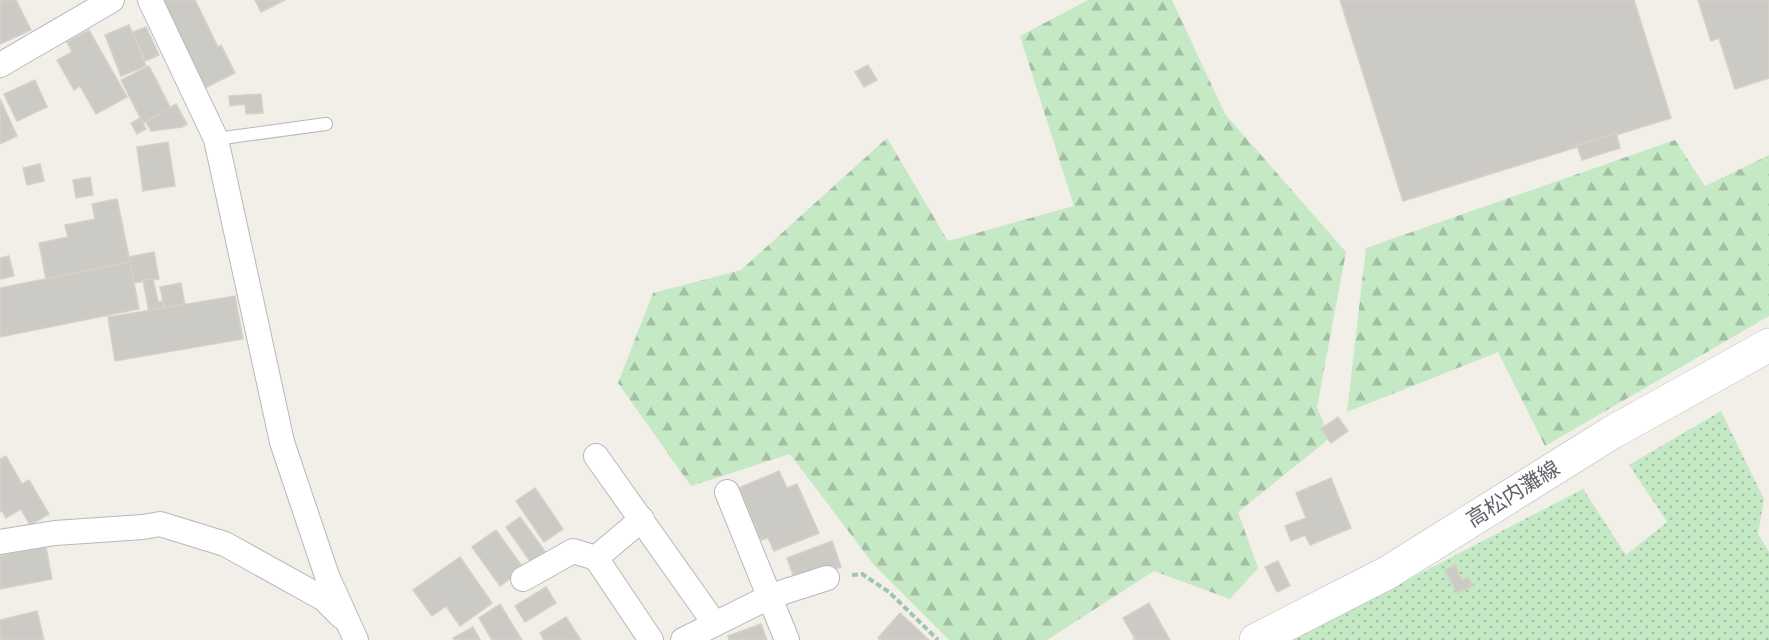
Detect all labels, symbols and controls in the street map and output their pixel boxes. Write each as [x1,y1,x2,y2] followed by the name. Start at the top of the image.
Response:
[1461,453,1565,535] street label: 高松内灘線

